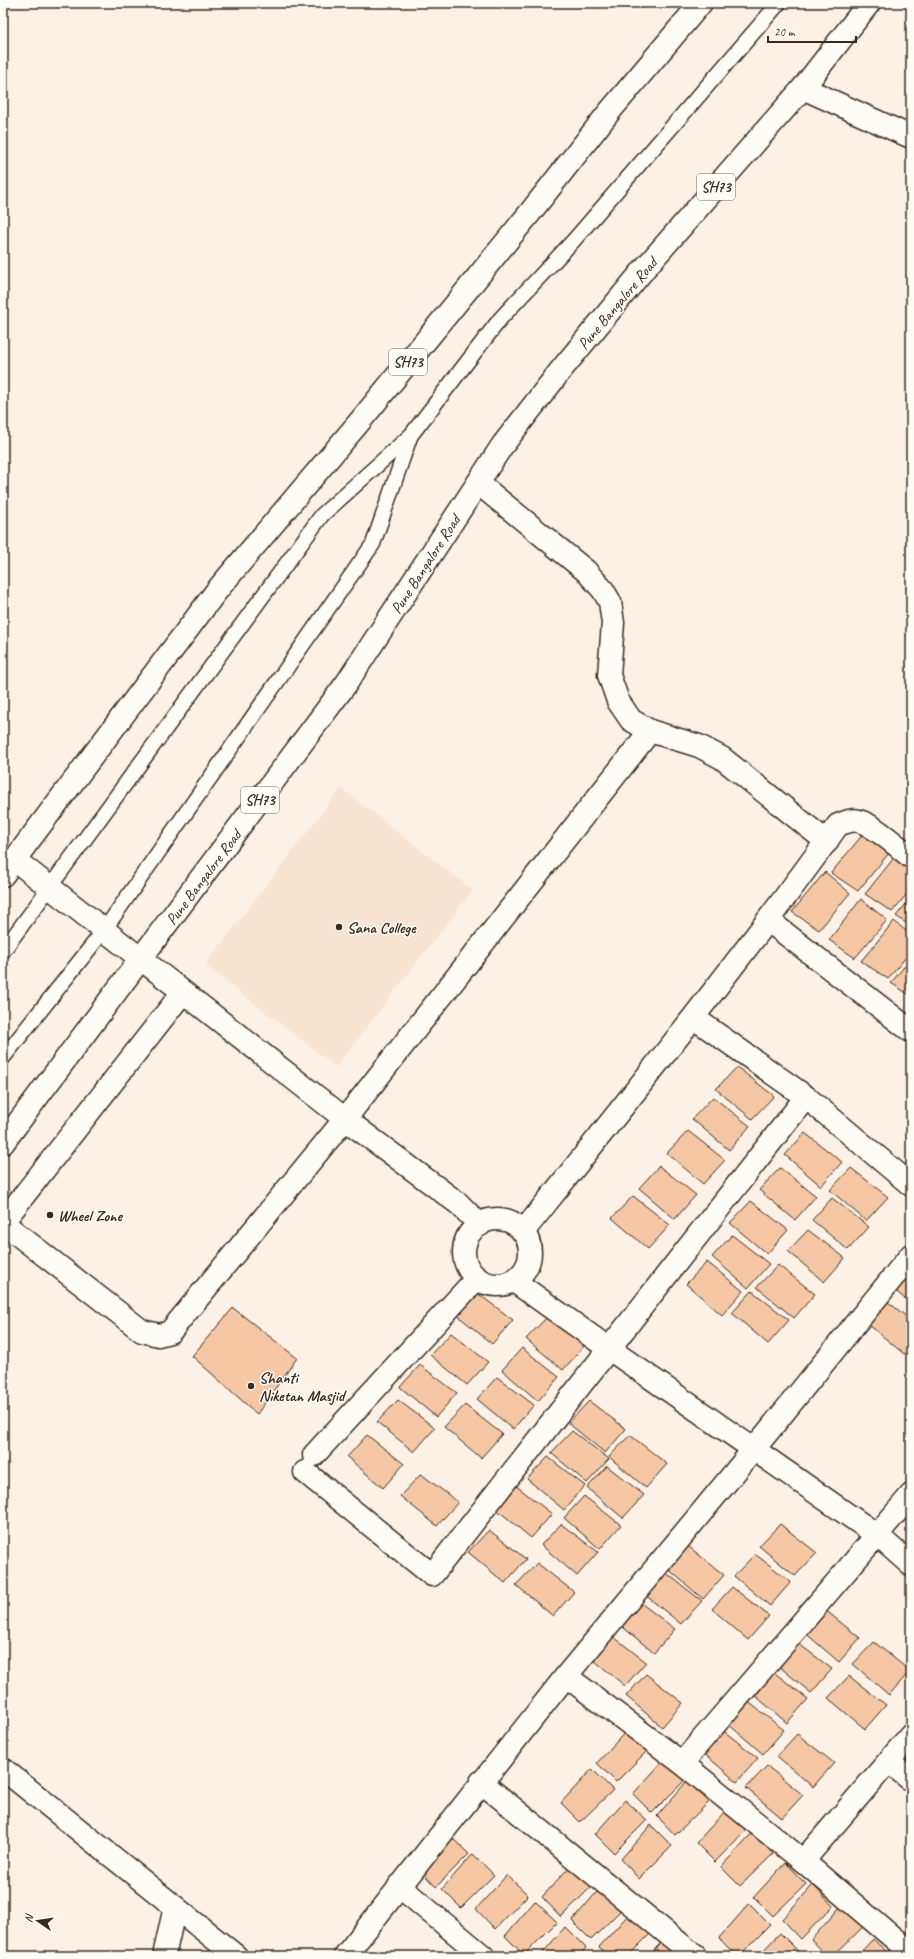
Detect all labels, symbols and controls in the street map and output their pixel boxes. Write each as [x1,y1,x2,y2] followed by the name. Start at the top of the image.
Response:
[768,18,856,44] scale bar
[774,24,796,40] text: 20 m
[697,174,735,200] road number: SH73
[574,252,664,354] street label: Pune Bangalore Road
[389,349,427,375] road number: SH73
[386,509,467,618] street label: Pune Bangalore Road
[241,787,279,813] road number: SH73
[162,824,248,929] street label: Pune Bangalore Road
[347,918,417,938] place label: Sana College
[334,922,344,932] marker: Sana College
[58,1206,123,1226] place label: Wheel Zone
[45,1210,55,1220] marker: Wheel Zone
[259,1368,347,1406] place label: Shanti Niketan Masjid
[246,1381,256,1391] marker: Shanti Niketan Masjid
[18,1901,58,1941] north arrow
[21,1912,36,1924] text: N

